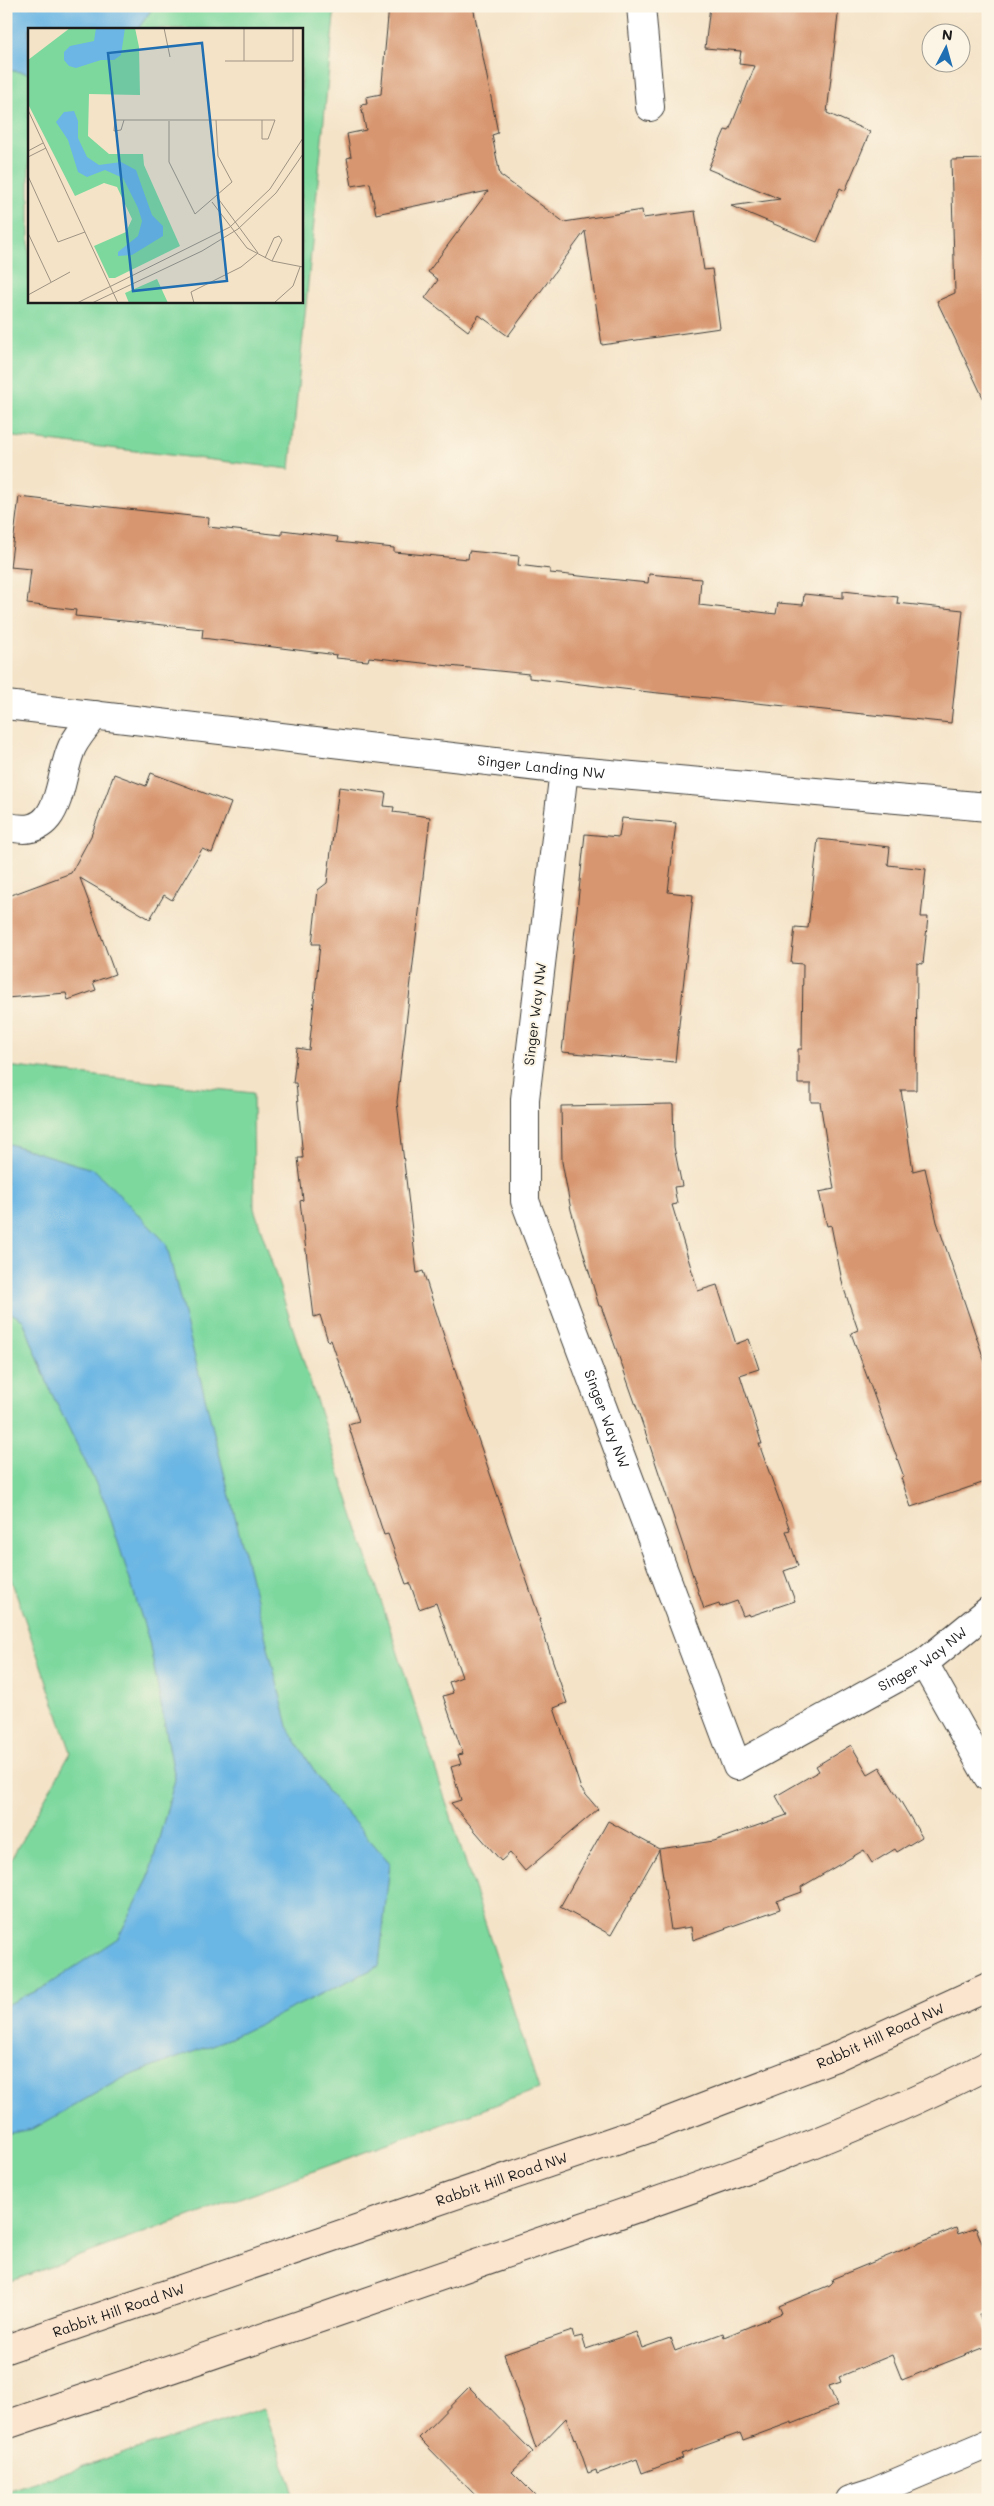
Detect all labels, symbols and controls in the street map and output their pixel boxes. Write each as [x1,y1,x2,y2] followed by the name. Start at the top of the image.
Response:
[922,22,972,72] north arrow
[941,25,954,45] text: N
[28,28,302,302] inset map
[477,750,606,783] street label: Singer Landing NW
[519,961,550,1067] street label: Singer Way NW
[580,1367,634,1471] street label: Singer Way NW
[874,1622,971,1696] street label: Singer Way NW
[814,1998,947,2072] street label: Rabbit Hill Road NW
[433,2147,570,2210] street label: Rabbit Hill Road NW
[50,2279,187,2341] street label: Rabbit Hill Road NW

